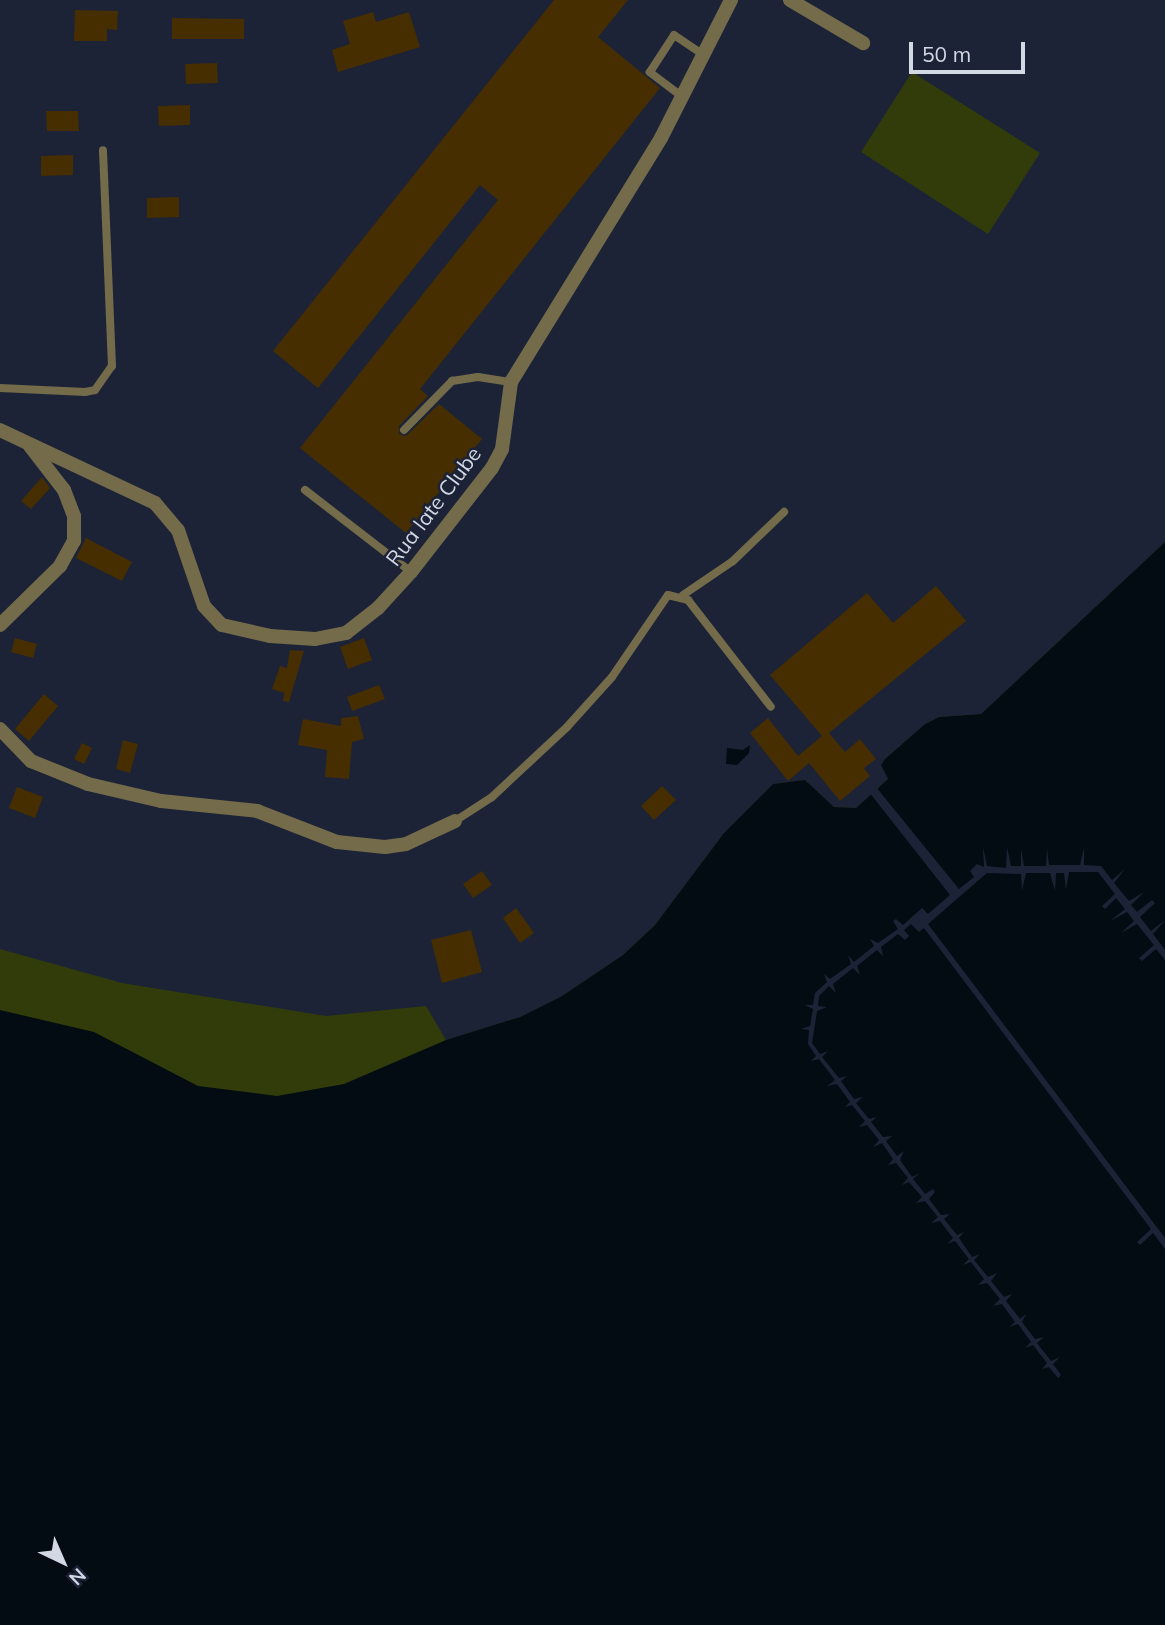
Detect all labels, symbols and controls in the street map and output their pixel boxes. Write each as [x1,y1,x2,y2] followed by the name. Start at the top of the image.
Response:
[913,28,1028,72] scale bar
[922,41,971,67] text: 50 m
[380,442,486,570] street label: Rua Iate Clube
[28,1527,98,1597] north arrow
[64,1563,91,1591] text: N

